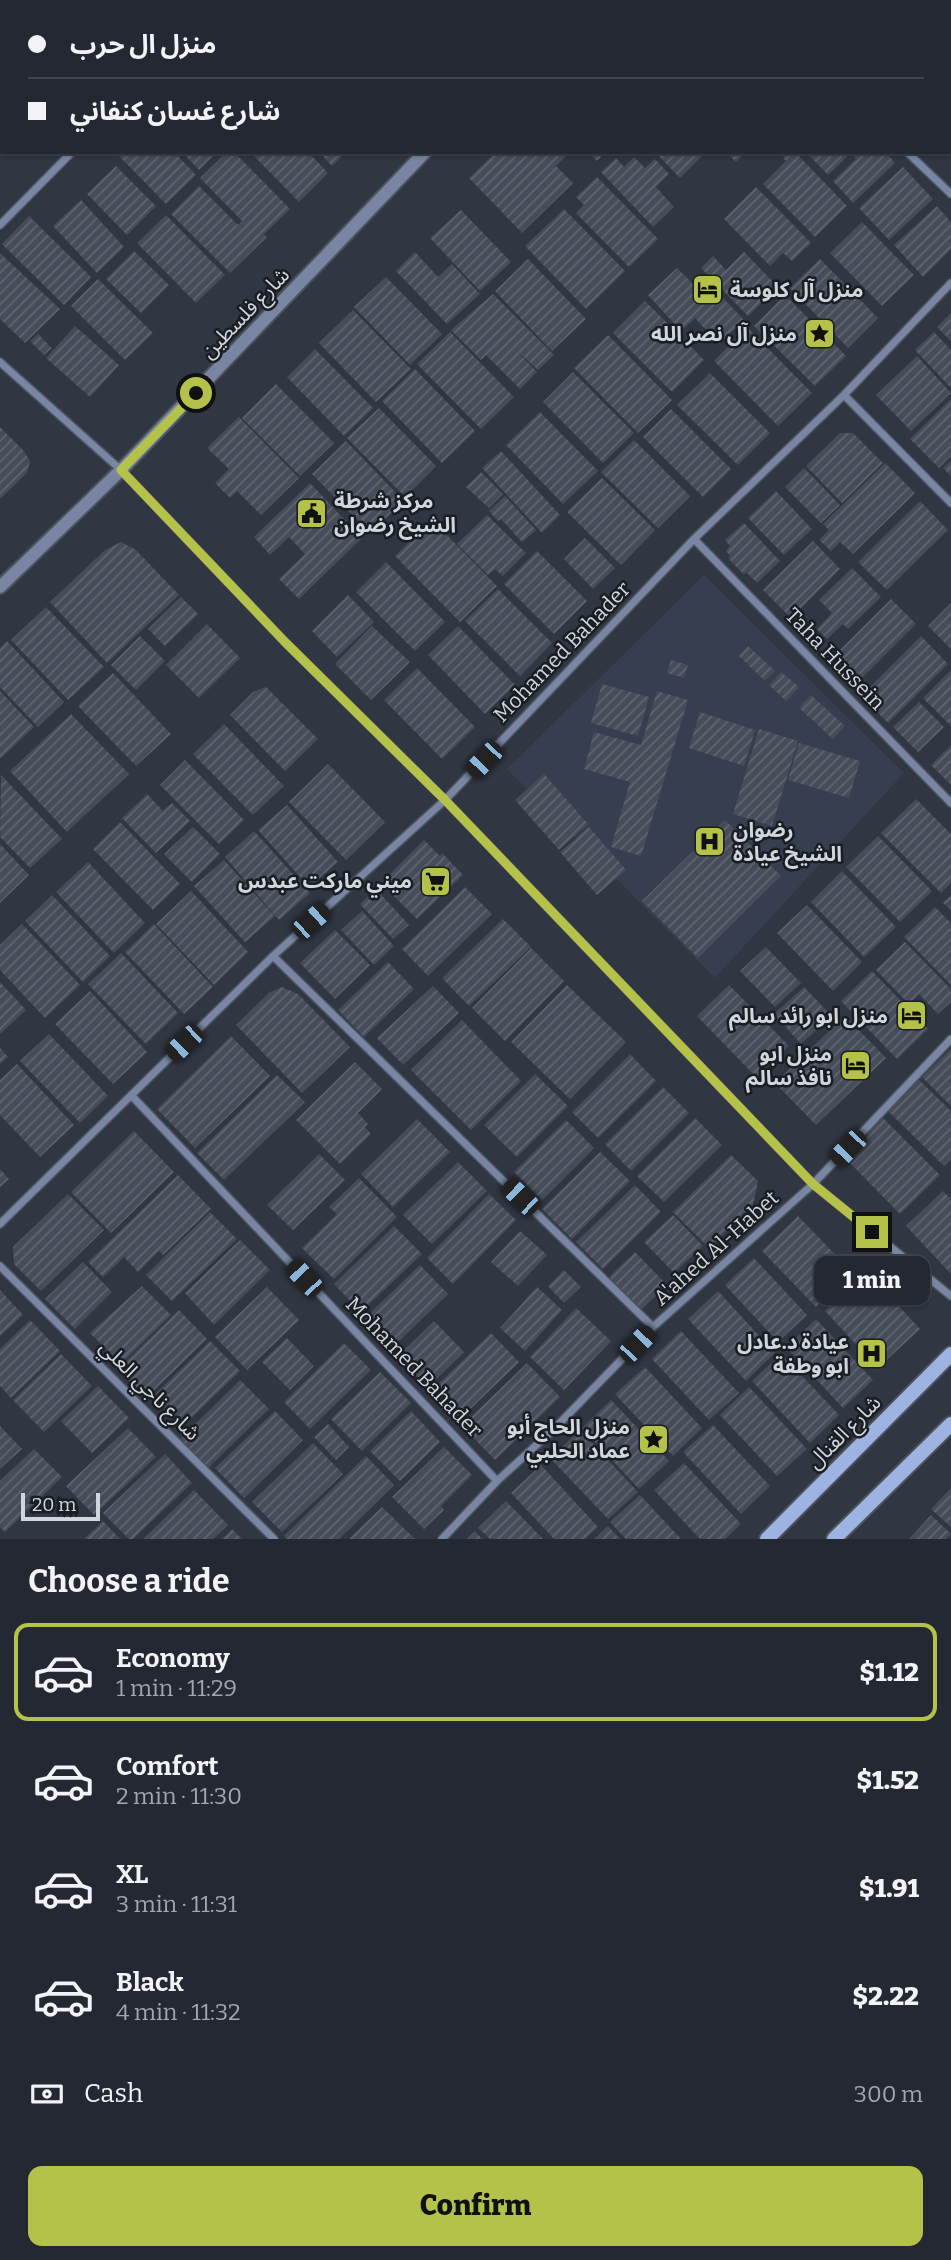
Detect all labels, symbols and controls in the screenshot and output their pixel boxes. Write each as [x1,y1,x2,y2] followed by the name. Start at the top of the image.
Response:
[70,29,216,60] text: منزل ال حرب
[70,96,280,127] text: شارع غسان كنفاني
[195,262,296,365] street label: شارع فلسطين
[690,273,724,307] hotel icon: منزل آل كلوسة
[730,277,864,303] place label: منزل آل كلوسة
[803,317,837,351] place icon: منزل آل نصر الله
[651,321,797,347] place label: منزل آل نصر الله
[180,377,212,409] route start
[334,488,456,540] place label: مركز شرطة الشيخ رضوان
[294,496,328,530] public building icon: مركز شرطة الشيخ رضوان
[488,576,636,728] street label: Mohamed Bahader
[780,602,890,716] street label: Taha Hussein
[462,738,507,782] car
[733,817,842,869] place label: رضوان الشيخ عيادة
[693,825,727,859] hospital icon: رضوان الشيخ عيادة
[418,864,452,898] supermarket icon: ميني ماركت عبدس
[238,868,412,898] place label: ميني ماركت عبدس
[289,899,334,943] car
[894,999,928,1033] hotel icon: منزل ابو رائد سالم
[729,1003,888,1031] place label: منزل ابو رائد سالم
[162,1021,207,1065] car
[746,1041,832,1093] place label: منزل ابو نافذ سالم
[838,1049,872,1083] hotel icon: منزل ابو نافذ سالم
[826,1126,871,1170] car
[498,1175,543,1219] car
[648,1185,784,1311] street label: A'ahed Al-Habet
[856,1216,888,1248] route end
[282,1255,327,1301] car
[814,1256,930,1306] callout: 1 min
[843,1266,901,1294] text: 1 min
[340,1291,488,1443] street label: Mohamed Bahader
[615,1322,660,1366] car
[737,1329,849,1379] place label: عيادة د.عادل ابو وطفة
[92,1334,206,1448] street label: شارع ناجي العلي
[855,1337,889,1371] hospital icon: عيادة د.عادل ابو وطفة
[802,1390,888,1476] street label: شارع القنال
[507,1413,630,1468] place label: منزل الحاج أبو عماد الحلبي
[636,1422,670,1456] place icon: منزل الحاج أبو عماد الحلبي
[21,1490,100,1522] scale bar
[32,1493,76,1516] text: 20 m
[28,1562,229,1600] text: Choose a ride
[32,1641,95,1704] icon: car
[116,1643,230,1674] text: Economy
[859,1657,919,1688] text: $1.12
[116,1674,237,1702] text: 1 min · 11:29
[32,1749,95,1812] icon: car
[116,1751,219,1782] text: Comfort
[856,1765,919,1796] text: $1.52
[116,1782,242,1810] text: 2 min · 11:30
[32,1857,95,1920] icon: car
[116,1859,148,1890] text: XL
[859,1873,919,1904] text: $1.91
[116,1890,237,1918] text: 3 min · 11:31
[32,1965,95,2028] icon: car
[116,1967,184,1998] text: Black
[852,1981,919,2012] text: $2.22
[116,1998,241,2026] text: 4 min · 11:32
[28,2075,66,2113] icon: cash
[84,2078,143,2109] text: Cash
[854,2080,923,2108] text: 300 m
[28,2166,923,2246] button: Confirm

